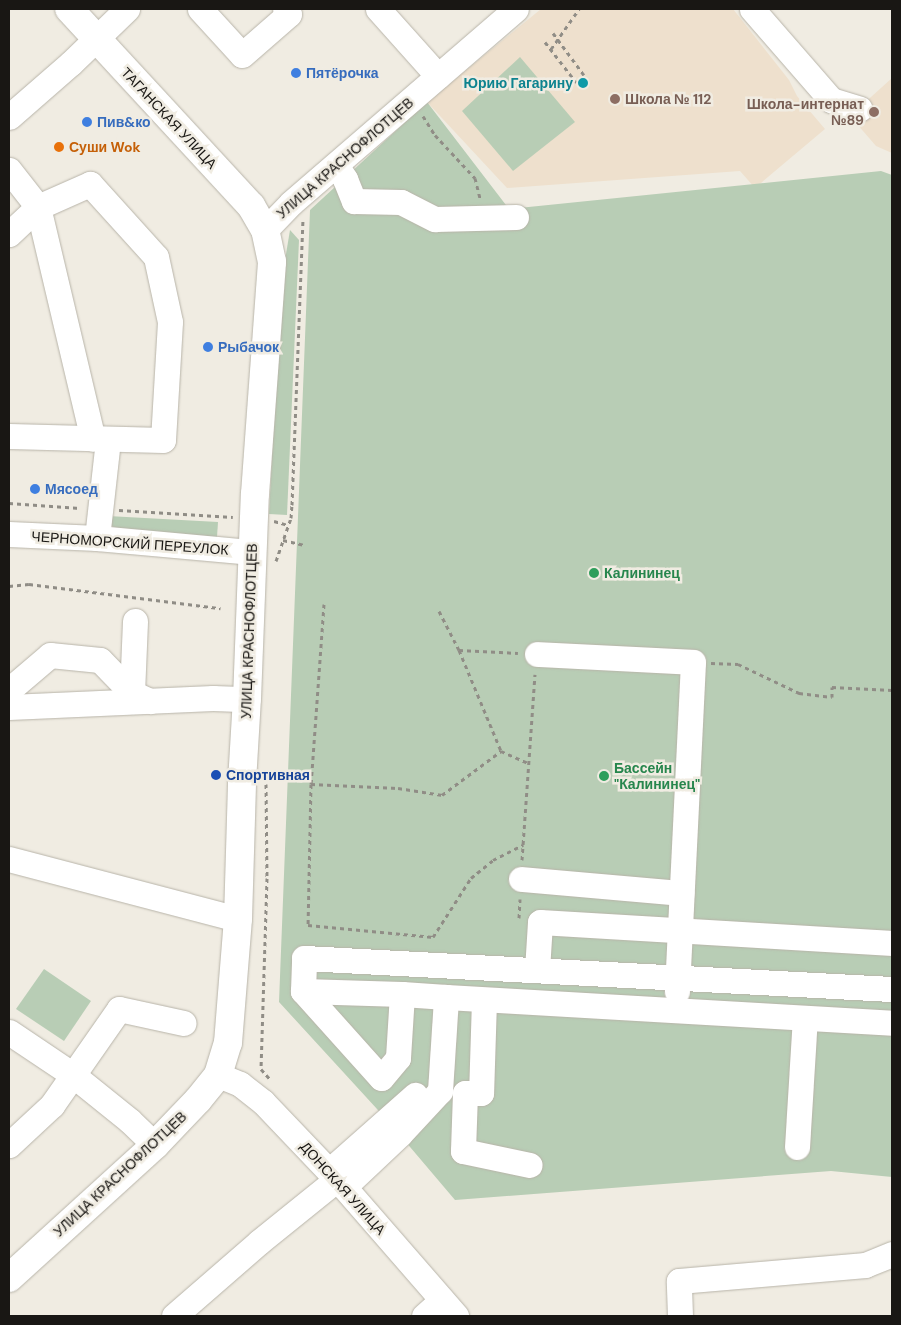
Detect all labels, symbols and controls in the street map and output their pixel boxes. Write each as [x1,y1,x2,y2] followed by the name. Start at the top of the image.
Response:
[118,64,220,172] street label: ТАГАНСКАЯ УЛИЦА
[306,65,379,81] place label: Пятёрочка
[290,67,302,79] marker: Пятёрочка
[464,75,573,91] place label: Юрию Гагарину
[577,77,589,89] marker: Юрию Гагарину
[625,91,711,107] place label: Школа № 112
[609,93,621,105] marker: Школа № 112
[273,94,417,222] street label: УЛИЦА КРАСНОФЛОТЦЕВ
[747,96,864,128] place label: Школа-интернат №89
[868,106,880,118] marker: Школа-интернат №89
[97,114,151,130] place label: Пив&ко
[81,116,93,128] marker: Пив&ко
[69,139,141,155] place label: Суши Wok
[53,141,65,153] marker: Суши Wok
[218,339,279,355] place label: Рыбачок
[202,341,214,353] marker: Рыбачок
[45,481,98,497] place label: Мясоед
[29,483,41,495] marker: Мясоед
[31,528,229,558] street label: ЧЕРНОМОРСКИЙ ПЕРЕУЛОК
[238,543,260,719] street label: УЛИЦА КРАСНОФЛОТЦЕВ
[604,565,680,581] place label: Калининец
[588,567,600,579] marker: Калининец
[614,760,700,792] place label: Бассейн "Калининец"
[226,767,310,783] place label: Спортивная
[210,769,222,781] marker: Спортивная
[598,770,610,782] marker: Бассейн "Калининец"
[50,1108,190,1240] street label: УЛИЦА КРАСНОФЛОТЦЕВ
[297,1138,389,1238] street label: ДОНСКАЯ УЛИЦА

